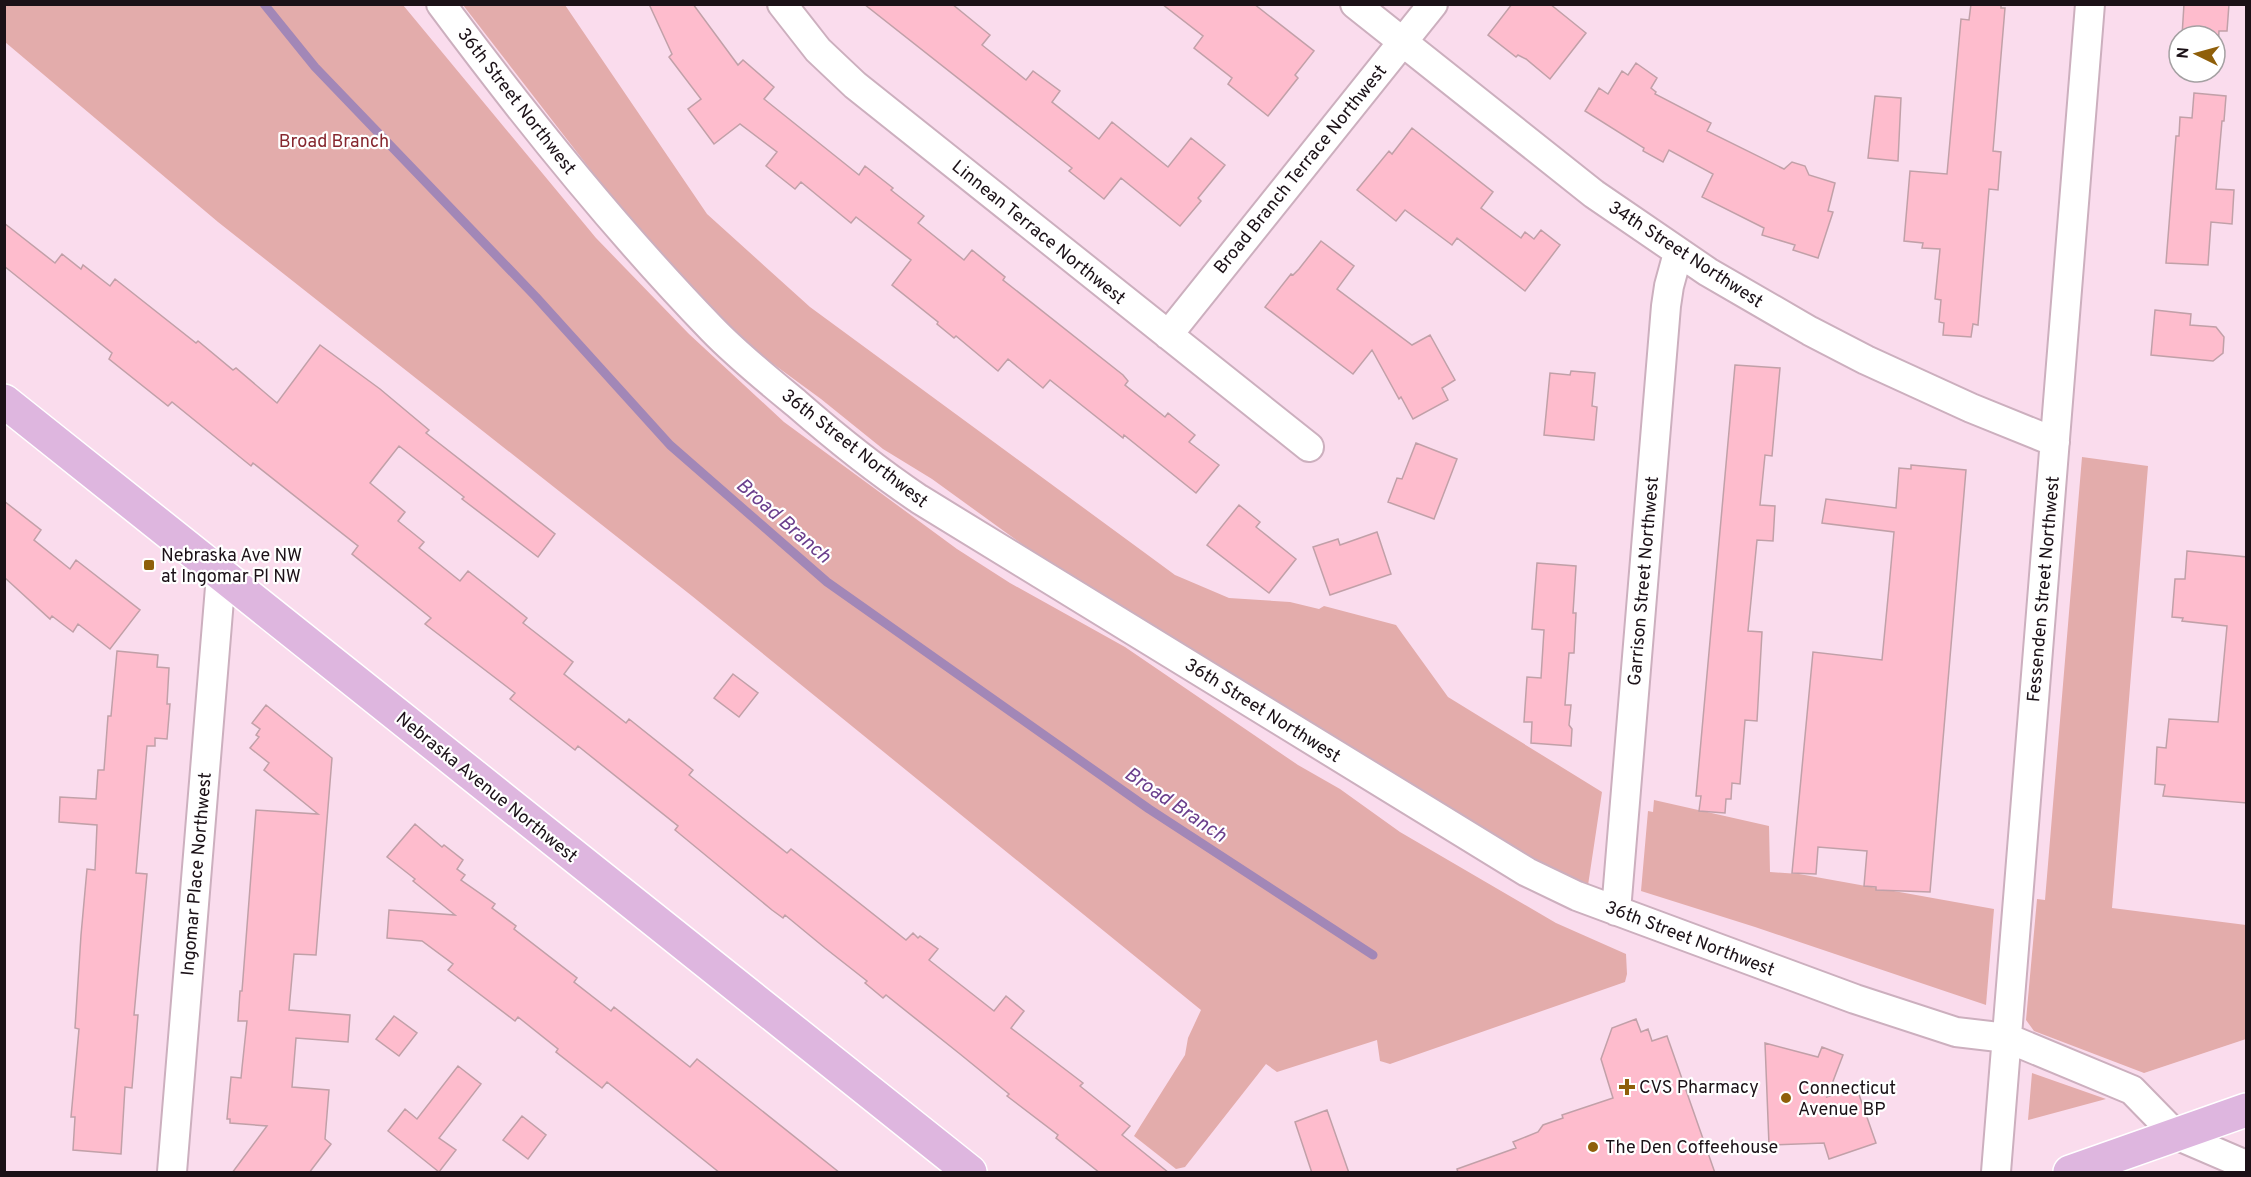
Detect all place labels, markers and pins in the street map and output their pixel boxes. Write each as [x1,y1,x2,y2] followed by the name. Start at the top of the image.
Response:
[161,545,302,589] place label: Nebraska Ave NW at Ingomar Pl NW
[142,558,156,572] marker: Nebraska Ave NW at Ingomar Pl NW
[1639,1077,1759,1100] place label: CVS Pharmacy
[1798,1078,1896,1122] place label: Connecticut Avenue BP
[1620,1080,1634,1094] marker: CVS Pharmacy
[1779,1091,1793,1105] marker: Connecticut Avenue BP
[1605,1137,1778,1160] place label: The Den Coffeehouse
[1586,1140,1600,1154] marker: The Den Coffeehouse

